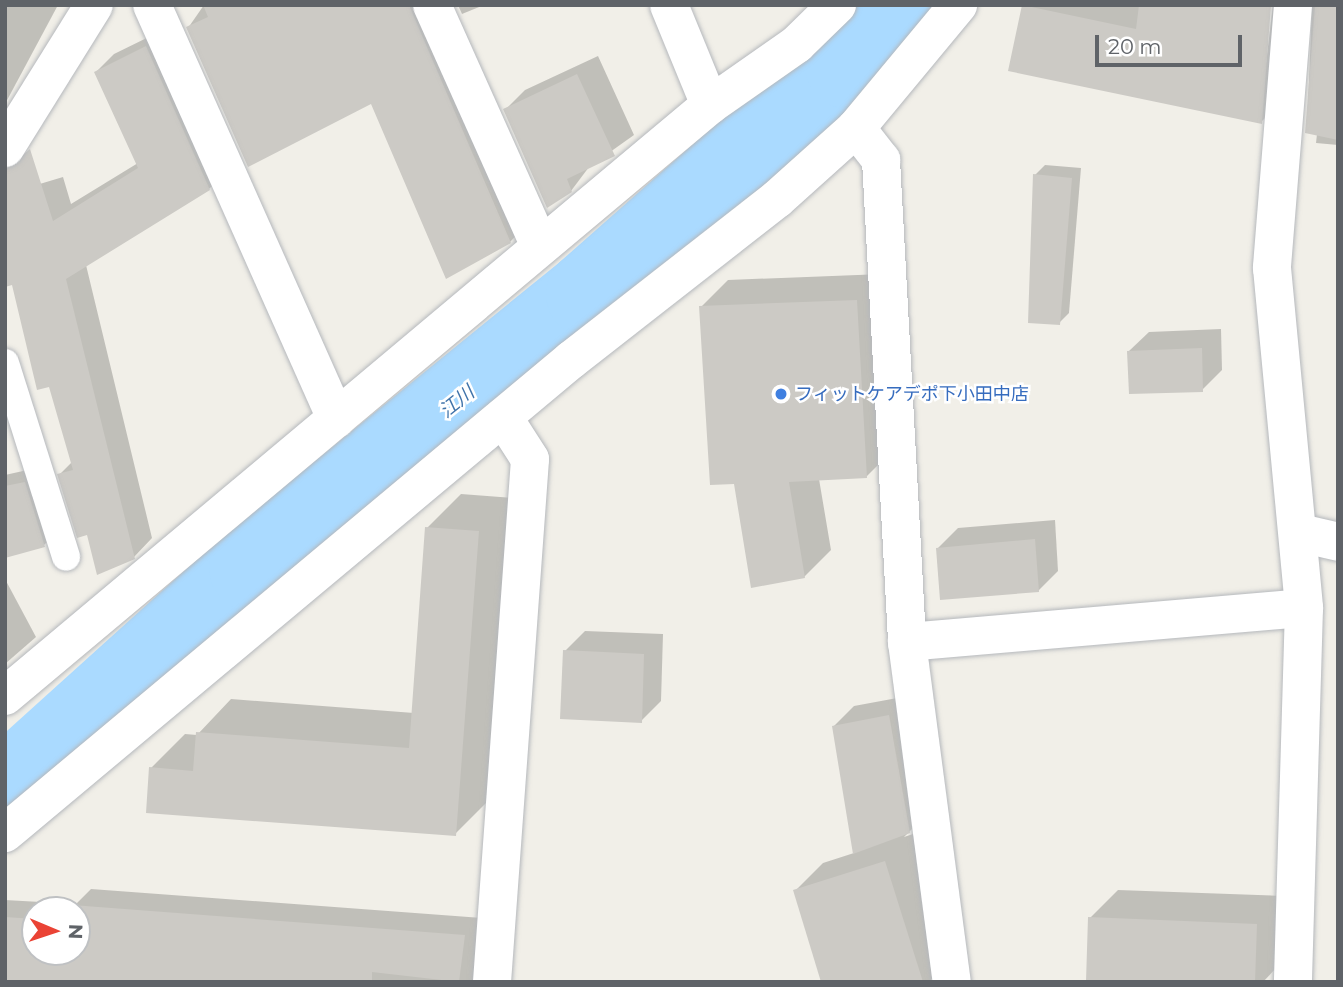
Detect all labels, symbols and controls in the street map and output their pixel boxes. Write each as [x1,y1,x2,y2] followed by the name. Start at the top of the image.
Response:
[1098,21,1245,65] scale bar
[1108,34,1162,59] text: 20 m
[435,381,479,423] water label: 江川
[795,383,1029,405] place label: フィットケアデポ下小田中店
[773,386,789,402] marker: フィットケアデポ下小田中店
[21,896,91,966] north arrow
[64,924,87,940] text: N

